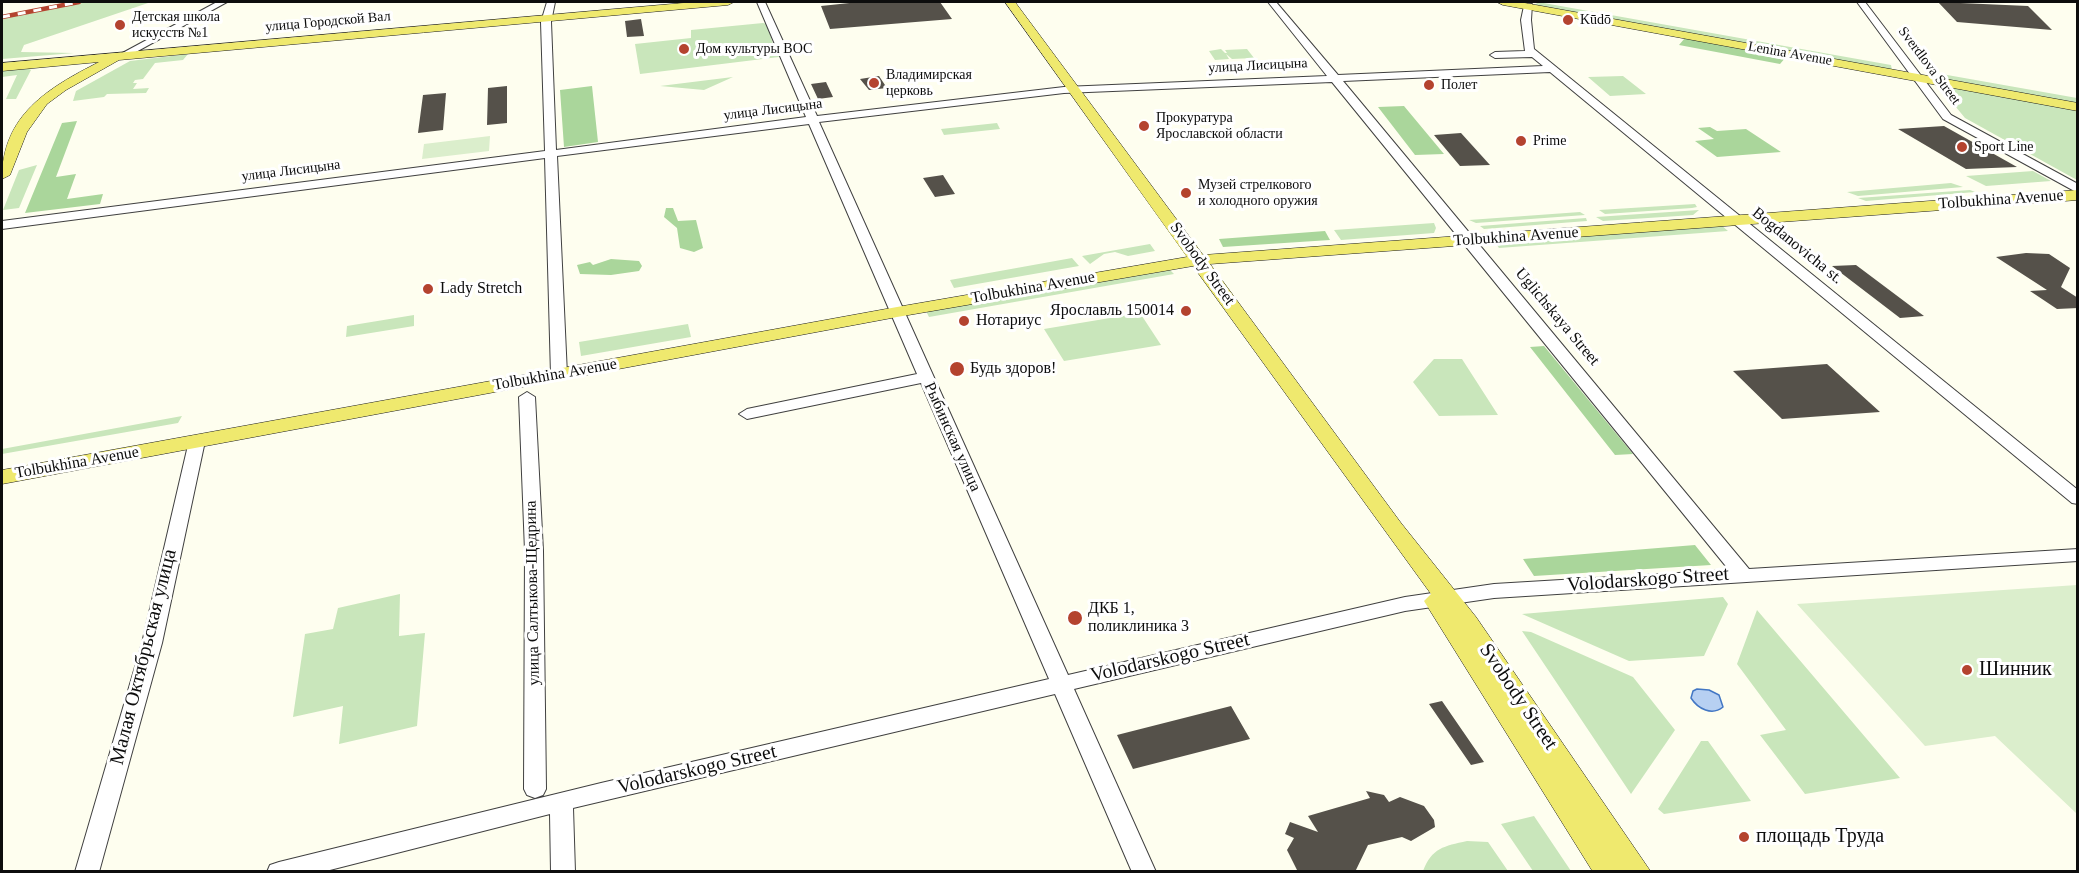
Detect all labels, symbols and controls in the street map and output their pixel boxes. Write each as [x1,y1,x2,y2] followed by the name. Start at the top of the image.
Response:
[265,8,391,36] street label: улица Городской Вал
[132,9,220,42] place label: Детская школа искусств №1
[1580,12,1611,28] place label: Kūdō
[1561,13,1575,27] marker: Kūdō
[113,18,127,32] marker: Детская школа искусств №1
[1894,24,1964,108] street label: Sverdlova Street
[1747,38,1833,70] street label: Lenina Avenue
[696,41,812,57] place label: Дом культуры ВОС
[677,42,691,56] marker: Дом культуры ВОС
[1208,55,1308,77] street label: улица Лисицына
[886,67,972,100] place label: Владимирская церковь
[867,76,881,90] marker: Владимирская церковь
[1441,77,1477,93] place label: Полет
[1422,78,1436,92] marker: Полет
[723,96,823,124] street label: улица Лисицына
[1156,110,1283,142] place label: Прокуратура Ярославской области
[1137,119,1151,133] marker: Прокуратура Ярославской области
[1533,133,1566,149] place label: Prime
[1514,134,1528,148] marker: Prime
[1974,139,2033,155] place label: Sport Line
[1955,140,1969,154] marker: Sport Line
[241,157,341,185] street label: улица Лисицына
[1198,177,1318,210] place label: Музей стрелкового и холодного оружия
[1179,186,1193,200] marker: Музей стрелкового и холодного оружия
[1938,186,2064,214] street label: Tolbukhina Avenue
[1748,204,1846,288] street label: Bogdanovicha st.
[1165,219,1239,309] street label: Svobody Street
[1453,223,1579,251] street label: Tolbukhina Avenue
[1511,264,1603,370] street label: Uglichskaya Street
[970,268,1096,308] street label: Tolbukhina Avenue
[440,279,522,299] place label: Lady Stretch
[421,282,435,296] marker: Lady Stretch
[1050,301,1174,321] place label: Ярославль 150014
[1179,304,1193,318] marker: Ярославль 150014
[976,311,1041,331] place label: Нотариус
[957,314,971,328] marker: Нотариус
[492,355,618,395] street label: Tolbukhina Avenue
[970,359,1056,379] place label: Будь здоров!
[948,360,966,378] marker: Будь здоров!
[919,379,985,495] street label: Рыбинская улица
[14,443,140,483] street label: Tolbukhina Avenue
[522,500,544,686] street label: улица Салтыкова-Щедрина
[106,547,182,767] street label: Малая Октябрьская улица
[1566,562,1730,598] street label: Volodarskogo Street
[1088,599,1189,637] place label: ДКБ 1, поликлиника 3
[1066,609,1084,627] marker: ДКБ 1, поликлиника 3
[1088,628,1252,688] street label: Volodarskogo Street
[1474,639,1562,755] street label: Svobody Street
[1979,658,2052,682] place label: Шинник
[1960,663,1974,677] marker: Шинник
[615,740,779,800] street label: Volodarskogo Street
[1756,825,1884,849] place label: площадь Труда
[1737,830,1751,844] marker: площадь Труда

